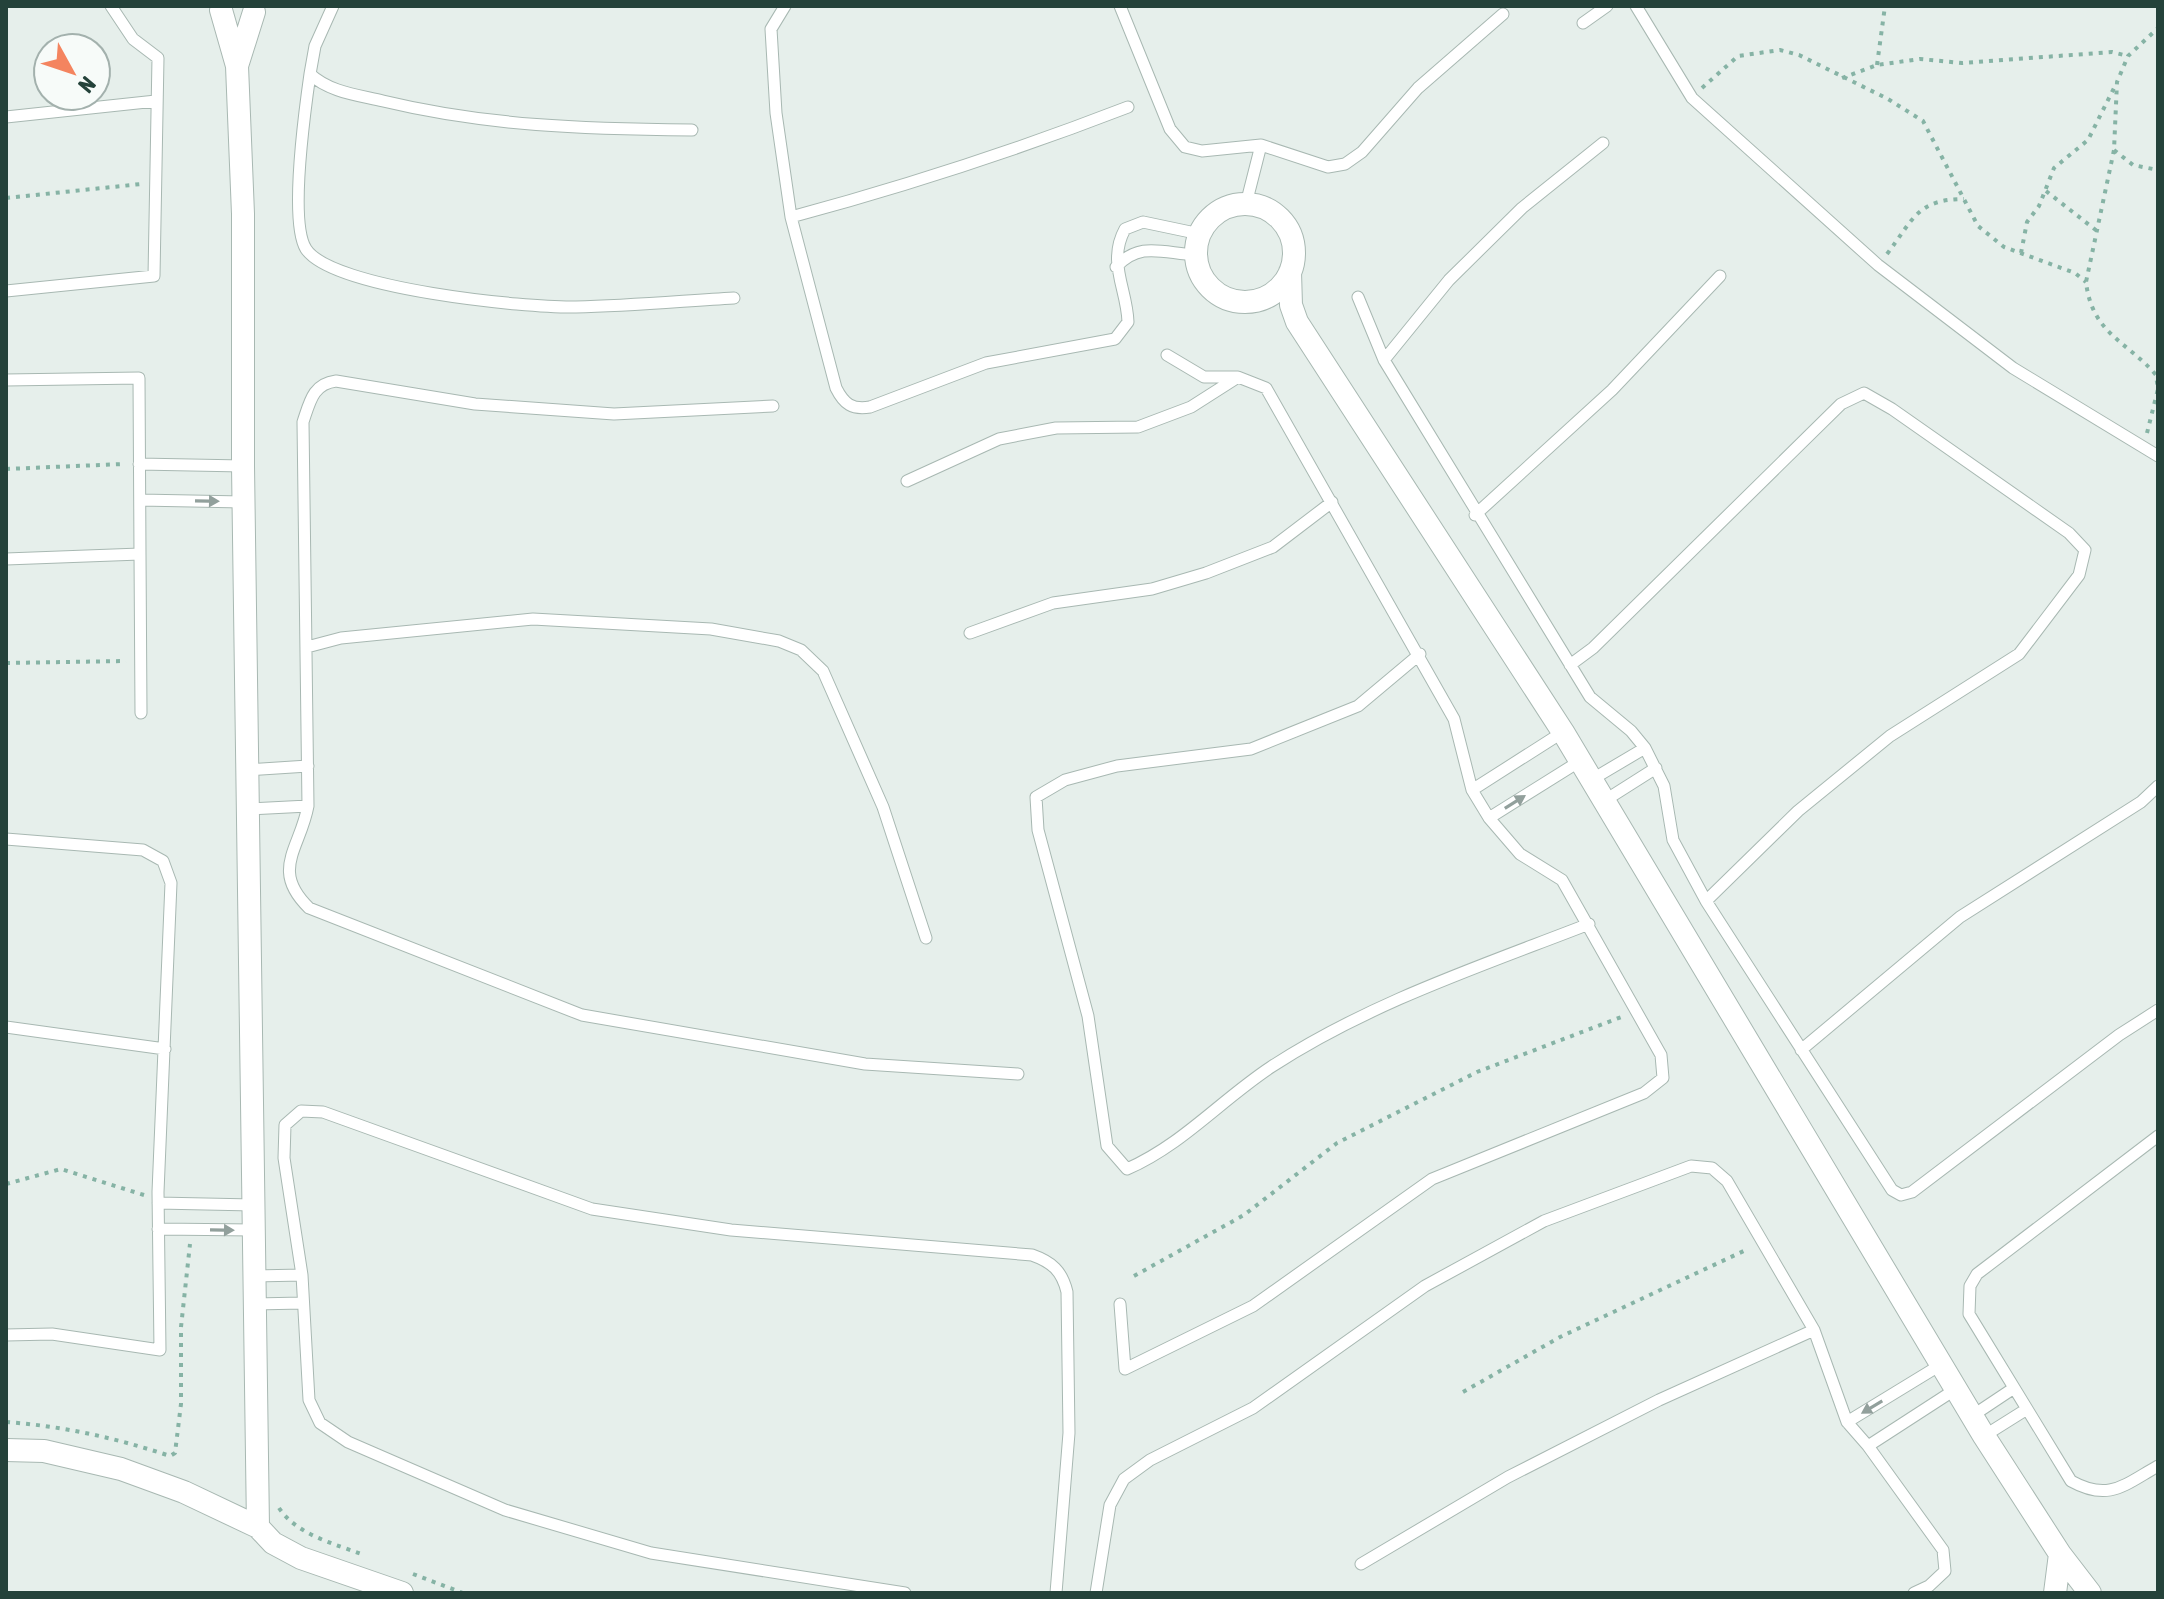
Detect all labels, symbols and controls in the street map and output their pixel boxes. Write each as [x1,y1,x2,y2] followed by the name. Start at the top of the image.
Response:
[32,32,112,112] north arrow
[73,72,101,98] text: N
[195,495,220,507] one-way arrow
[1504,795,1526,809] one-way arrow
[210,1224,235,1236] one-way arrow
[1861,1400,1883,1414] one-way arrow

